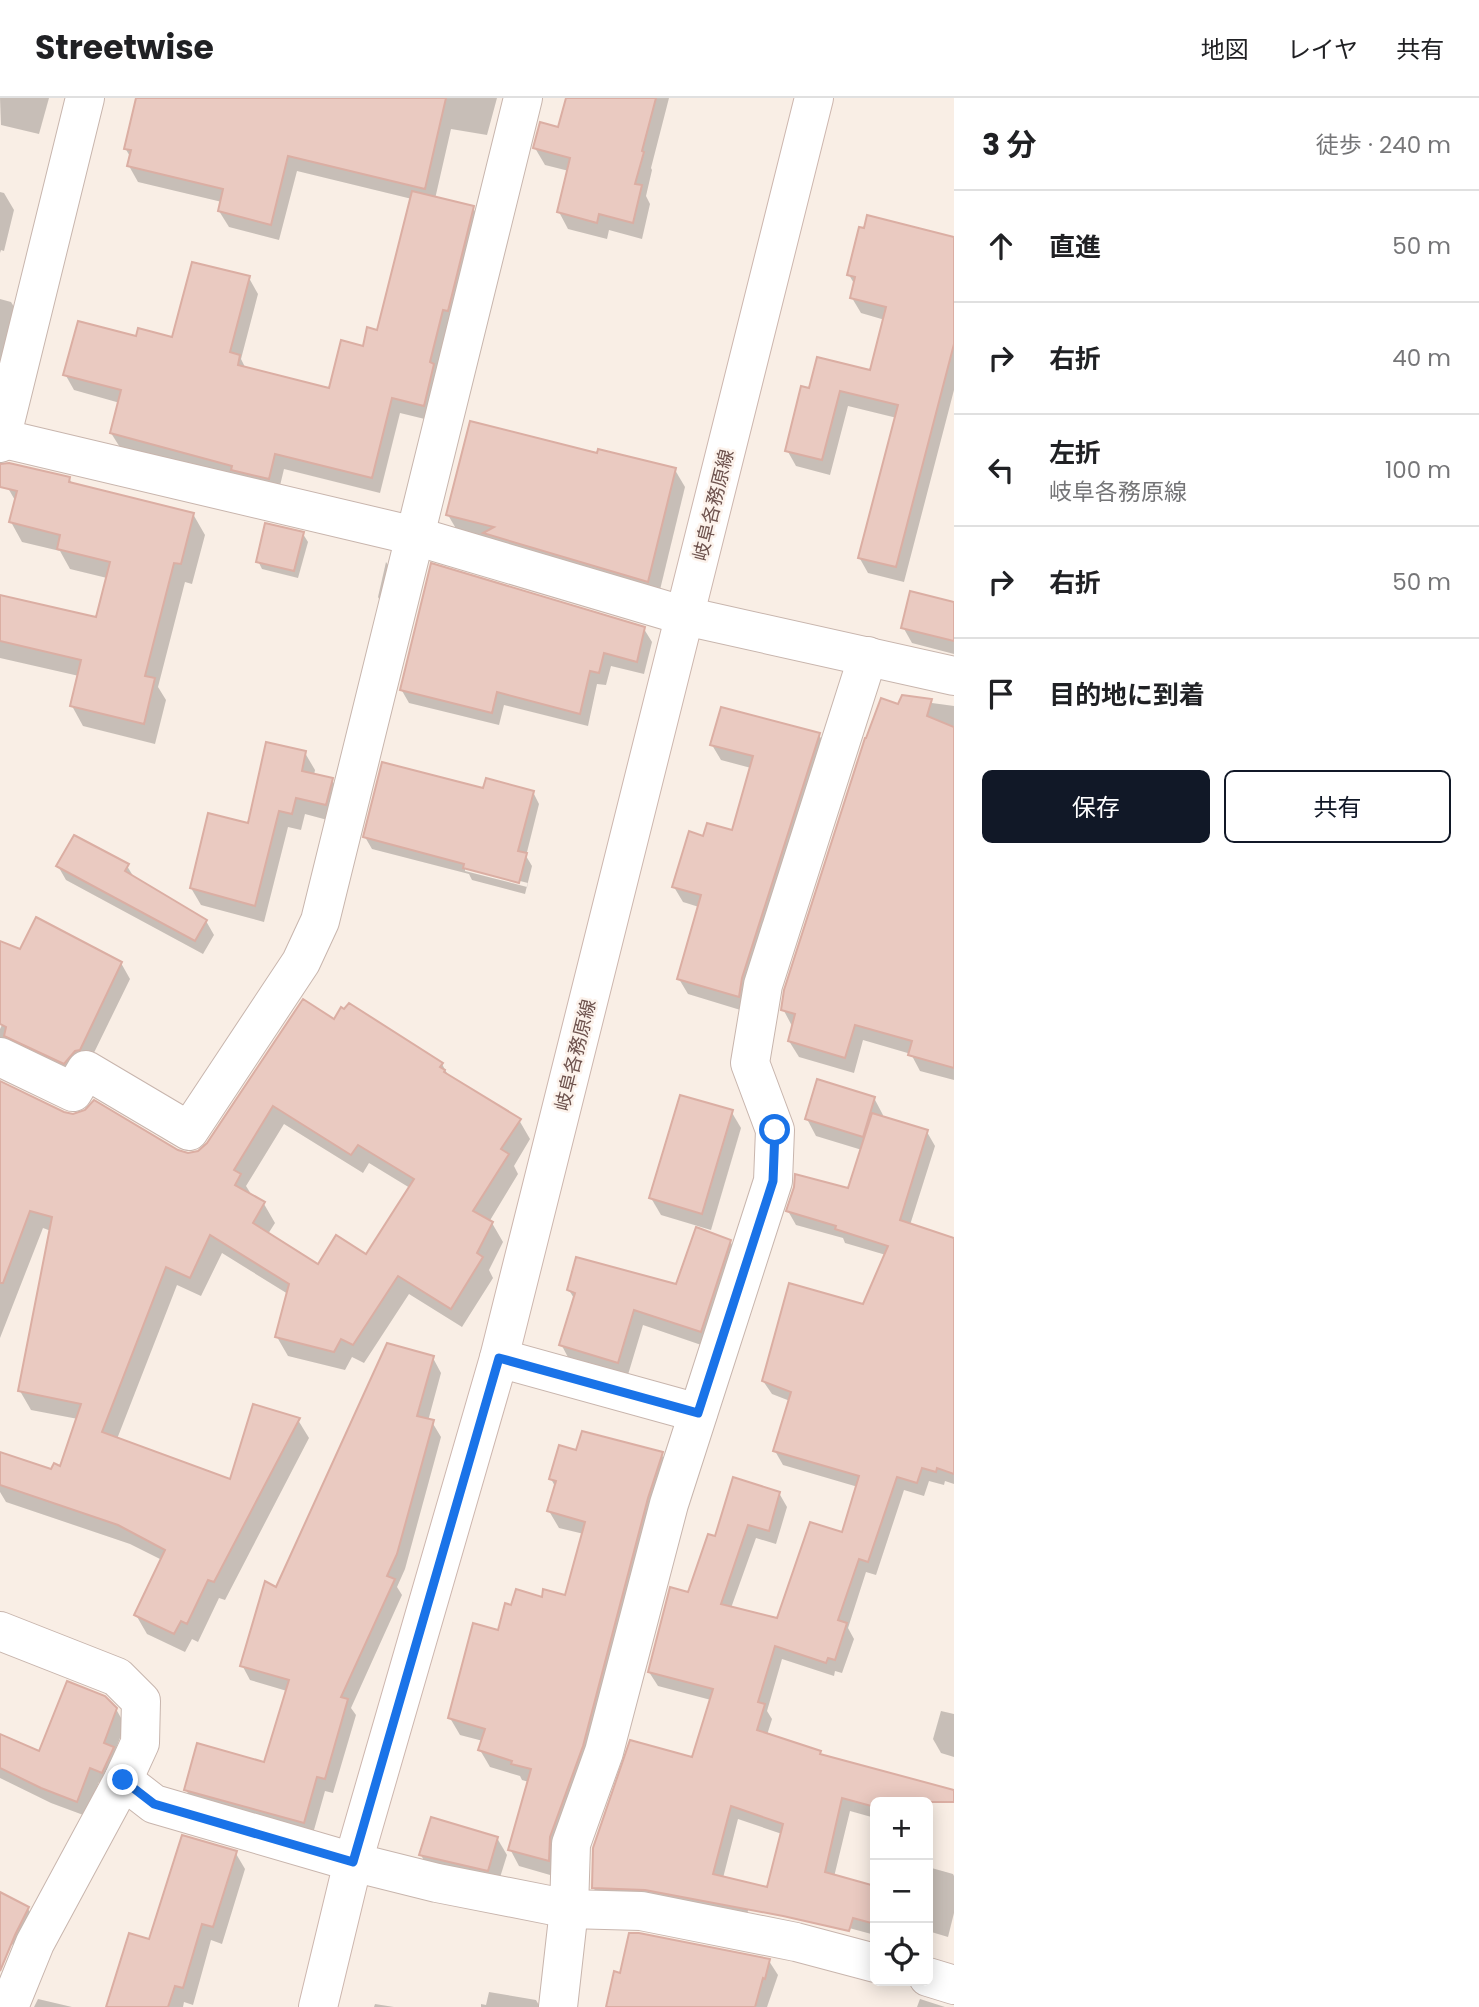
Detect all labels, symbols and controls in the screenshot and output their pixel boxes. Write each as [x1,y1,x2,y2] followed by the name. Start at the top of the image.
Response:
[35,24,214,71] text: Streetwise
[1201,33,1249,66] text: 地図
[1287,33,1358,66] text: レイヤ
[1396,33,1444,66] text: 共有
[982,123,1037,166] text: 3 分
[1316,129,1451,161] text: 徒歩 · 240 m
[982,227,1020,265] icon: ahead
[1049,229,1101,265] text: 直進
[1392,230,1451,262] text: 50 m
[982,339,1020,377] icon: right
[1049,341,1101,377] text: 右折
[1392,342,1451,374] text: 40 m
[1049,435,1101,471] text: 左折
[687,447,740,564] street label: 岐阜各務原線
[982,451,1020,489] icon: left
[1385,454,1451,486] text: 100 m
[1049,476,1187,508] text: 岐阜各務原線
[982,563,1020,601] icon: right
[1049,565,1101,601] text: 右折
[1392,566,1451,598] text: 50 m
[982,675,1020,713] icon: arrive
[1049,677,1205,713] text: 目的地に到着
[982,770,1210,843] button: 保存
[1224,770,1451,843] button: 共有
[549,997,602,1114] street label: 岐阜各務原線
[759,1114,790,1145] route start
[107,1764,138,1795] route end
[870,1797,933,1986] map controls
[870,1797,933,1860] button: +
[870,1860,933,1923] button: −
[870,1923,933,1986] button: locate

